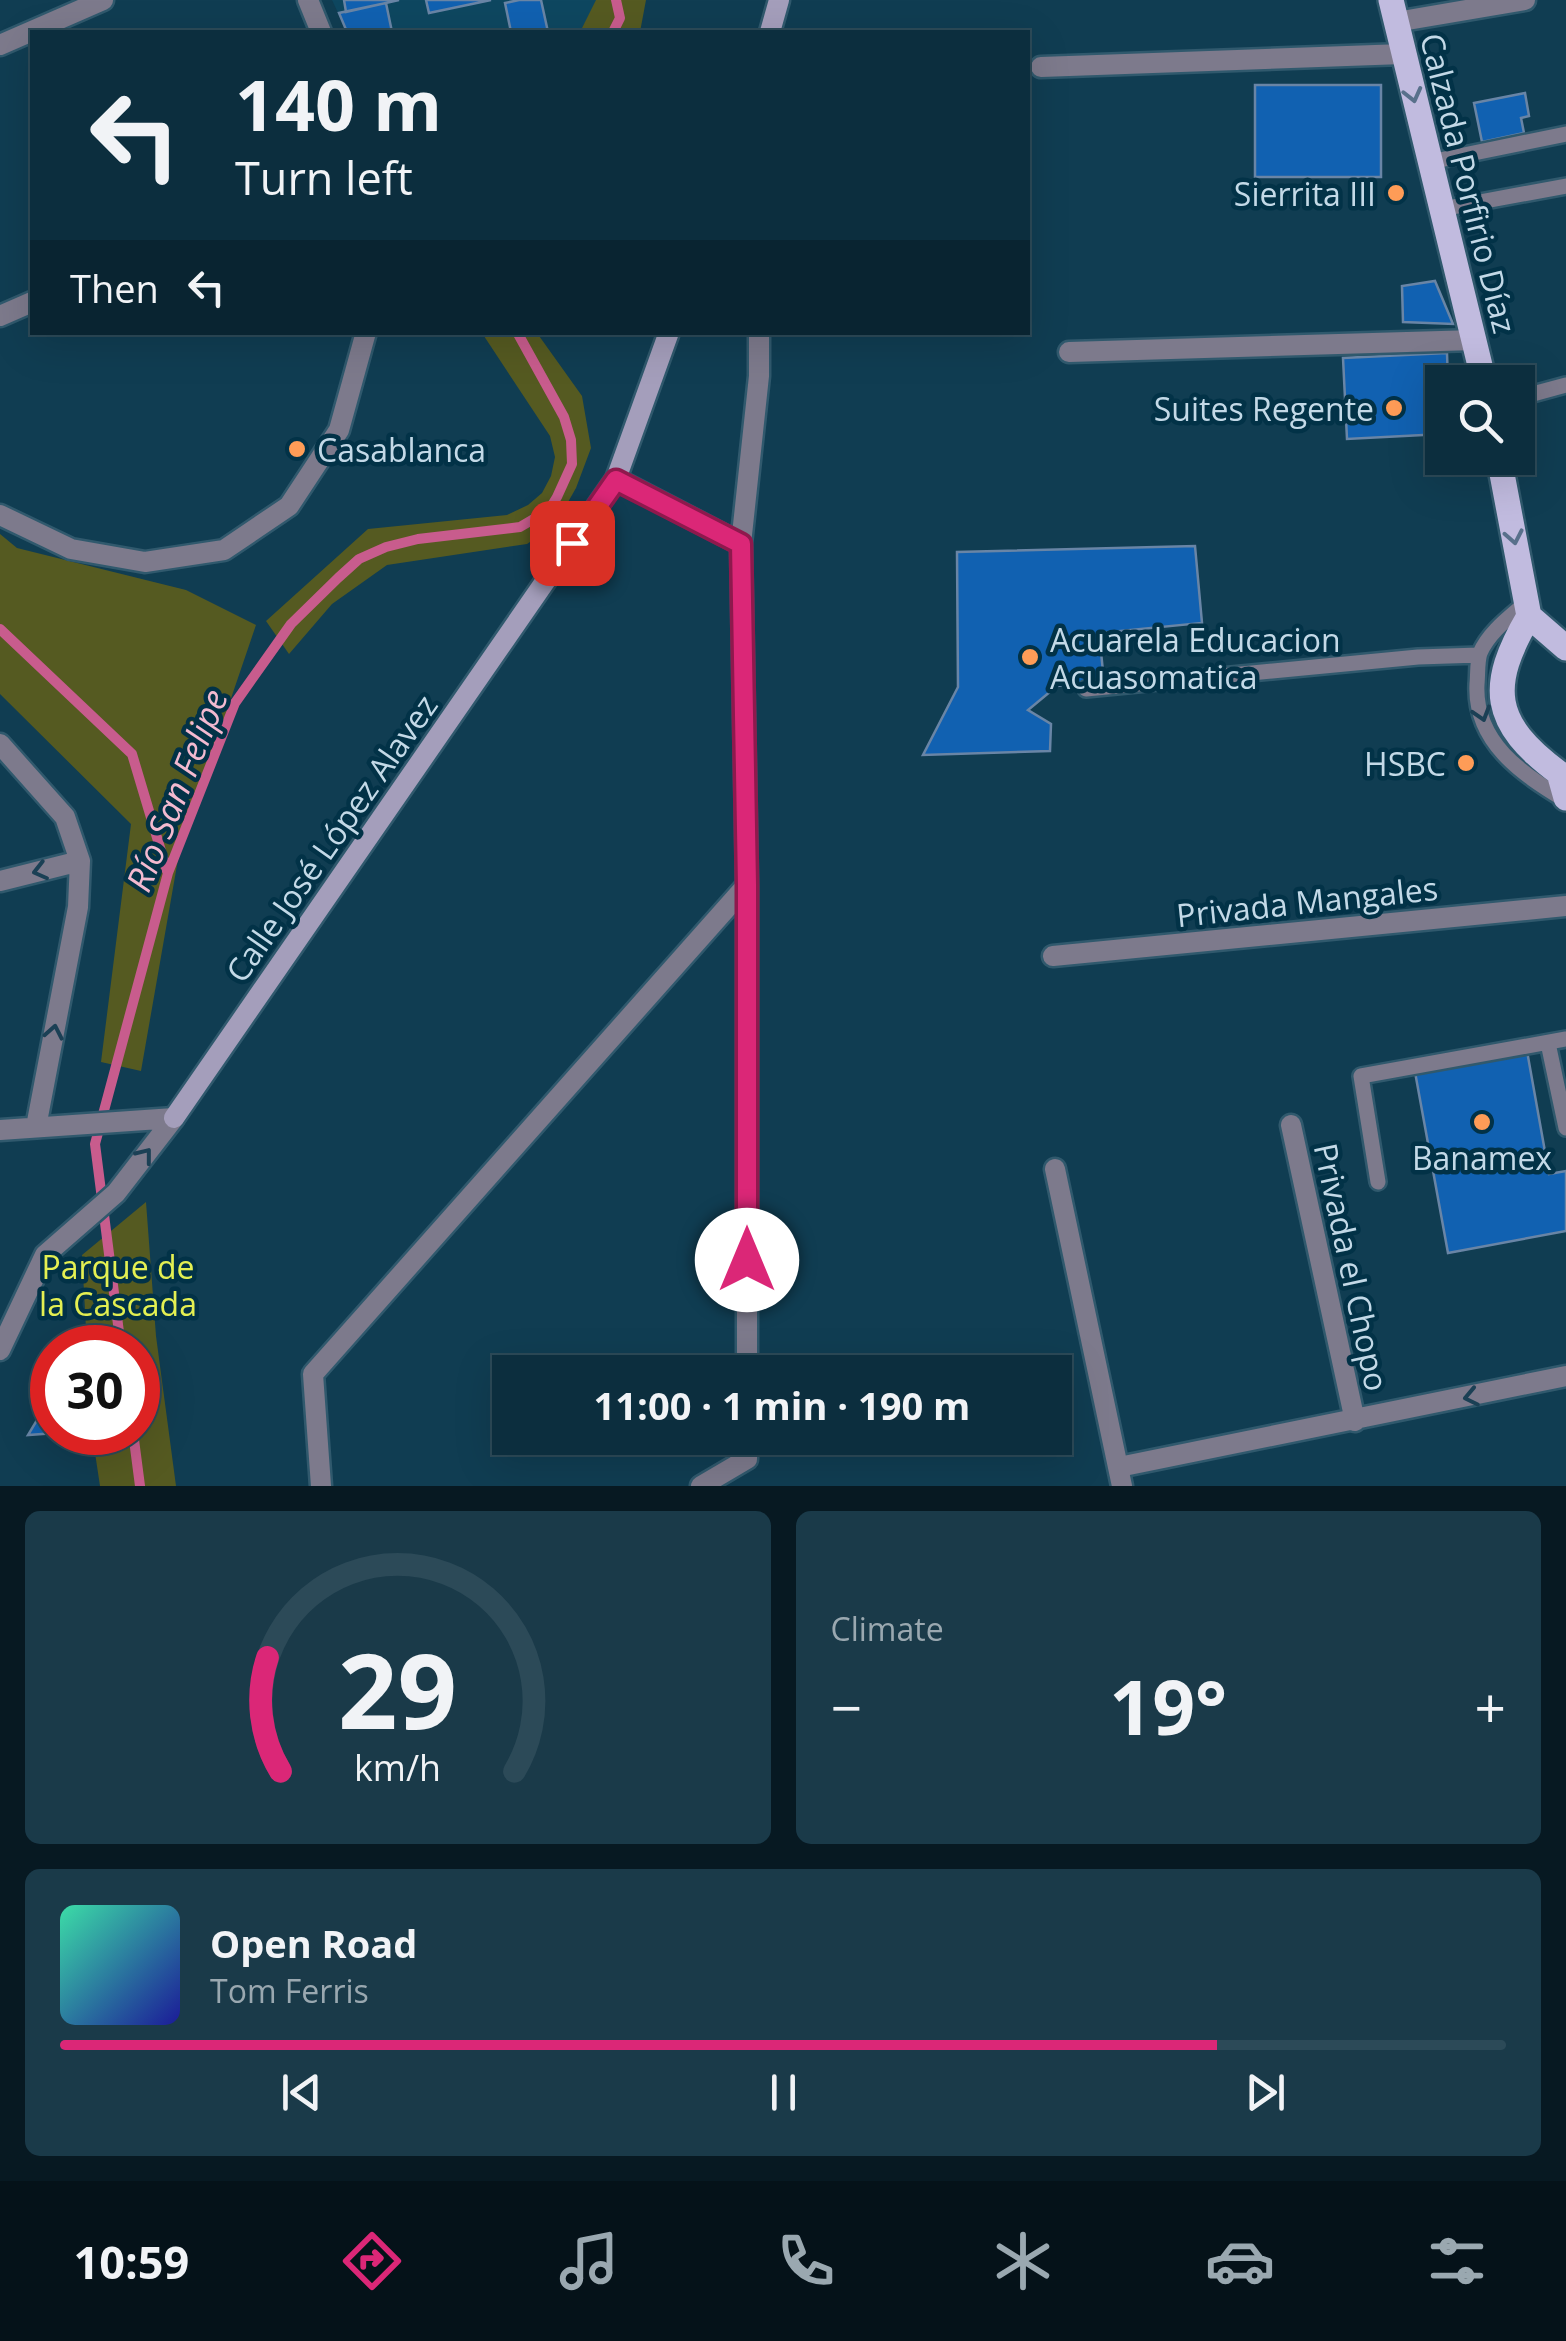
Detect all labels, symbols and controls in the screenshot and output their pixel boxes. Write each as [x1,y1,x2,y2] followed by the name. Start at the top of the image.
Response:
[1411,29,1527,337] street label: Calzada Porfirio Díaz
[235,56,442,152] text: 140 m
[70,70,200,200] icon: left
[1402,86,1423,103] one-way arrow
[235,147,413,208] text: Turn left
[1234,172,1376,215] place label: Sierrita III
[1385,182,1407,204] marker: Sierrita III
[179,260,234,315] icon: left
[70,262,159,314] text: Then
[1425,365,1535,475] map controls
[1425,365,1535,475] button: search
[1154,387,1374,430] place label: Suites Regente
[1383,397,1405,419] marker: Suites Regente
[317,428,486,471] place label: Casablanca
[286,438,308,460] marker: Casablanca
[530,501,615,586] pin
[545,516,600,571] icon: arrive
[1503,528,1524,545] one-way arrow
[1050,618,1341,698] place label: Acuarela Educacion Acuasomatica
[1019,646,1041,668] marker: Acuarela Educacion Acuasomatica
[114,682,238,898] water label: Río San Felipe
[215,686,447,990] street label: Calle José López Alavez
[1471,705,1491,722] one-way arrow
[1364,742,1446,785] place label: HSBC
[1455,752,1477,774] marker: HSBC
[32,859,49,880] one-way arrow
[1174,866,1440,936] street label: Privada Mangales
[43,1023,64,1040] one-way arrow
[1471,1111,1493,1133] marker: Banamex
[1412,1136,1552,1179] place label: Banamex
[1305,1139,1399,1395] street label: Privada el Chopo
[133,1149,150,1167] one-way arrow
[695,1208,799,1312] position arrow
[39,1245,197,1325] park label: Parque de la Cascada
[30,1325,160,1455] speed limit sign: 30
[594,1379,970,1431] text: 11:00 · 1 min · 190 m
[1462,1385,1479,1406] one-way arrow
[831,1607,944,1650] text: Climate
[338,1618,457,1759] text: 29
[1109,1655,1227,1757] text: 19°
[831,1669,862,1744] text: −
[1475,1669,1506,1744] text: +
[354,1743,441,1791] text: km/h
[210,1917,417,1969] text: Open Road
[210,1969,369,2012] text: Tom Ferris
[274,2065,329,2120] icon: previous
[756,2065,811,2120] icon: pause
[1238,2065,1293,2120] icon: next
[337,2226,407,2296] icon: directions
[554,2226,624,2296] icon: music
[771,2226,841,2296] icon: phone
[988,2226,1058,2296] icon: climate
[1205,2226,1275,2296] icon: car
[1422,2226,1492,2296] icon: filters
[74,2231,189,2292] text: 10:59

